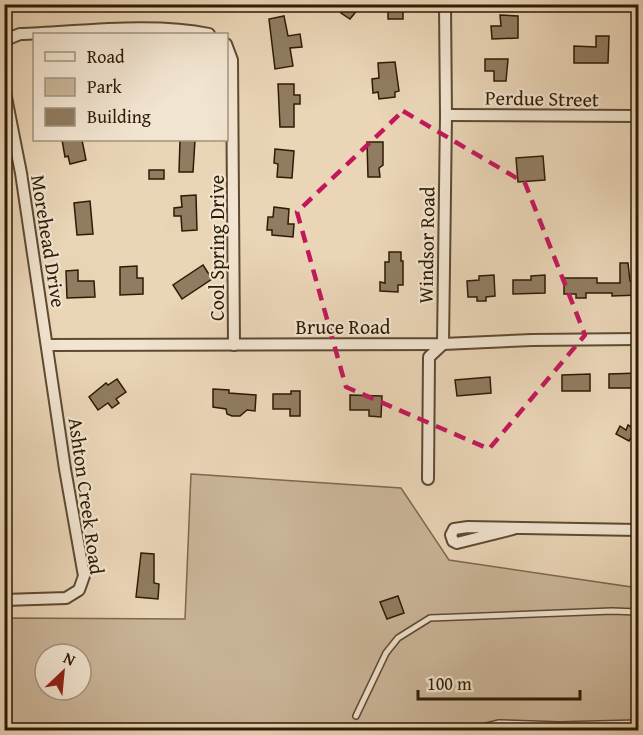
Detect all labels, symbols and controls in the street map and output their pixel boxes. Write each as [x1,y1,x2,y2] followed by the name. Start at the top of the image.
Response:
[33,33,228,141] legend
[87,43,125,70] text: Road
[87,73,123,100] text: Park
[485,83,599,113] street label: Perdue Street
[87,103,151,130] text: Building
[24,173,74,309] street label: Morehead Drive
[202,175,231,321] street label: Cool Spring Drive
[410,186,442,304] street label: Windsor Road
[296,312,391,341] street label: Bruce Road
[62,416,112,577] street label: Ashton Creek Road
[33,642,93,702] north arrow
[60,645,80,672] text: N
[418,663,580,701] scale bar
[427,670,472,697] text: 100 m

